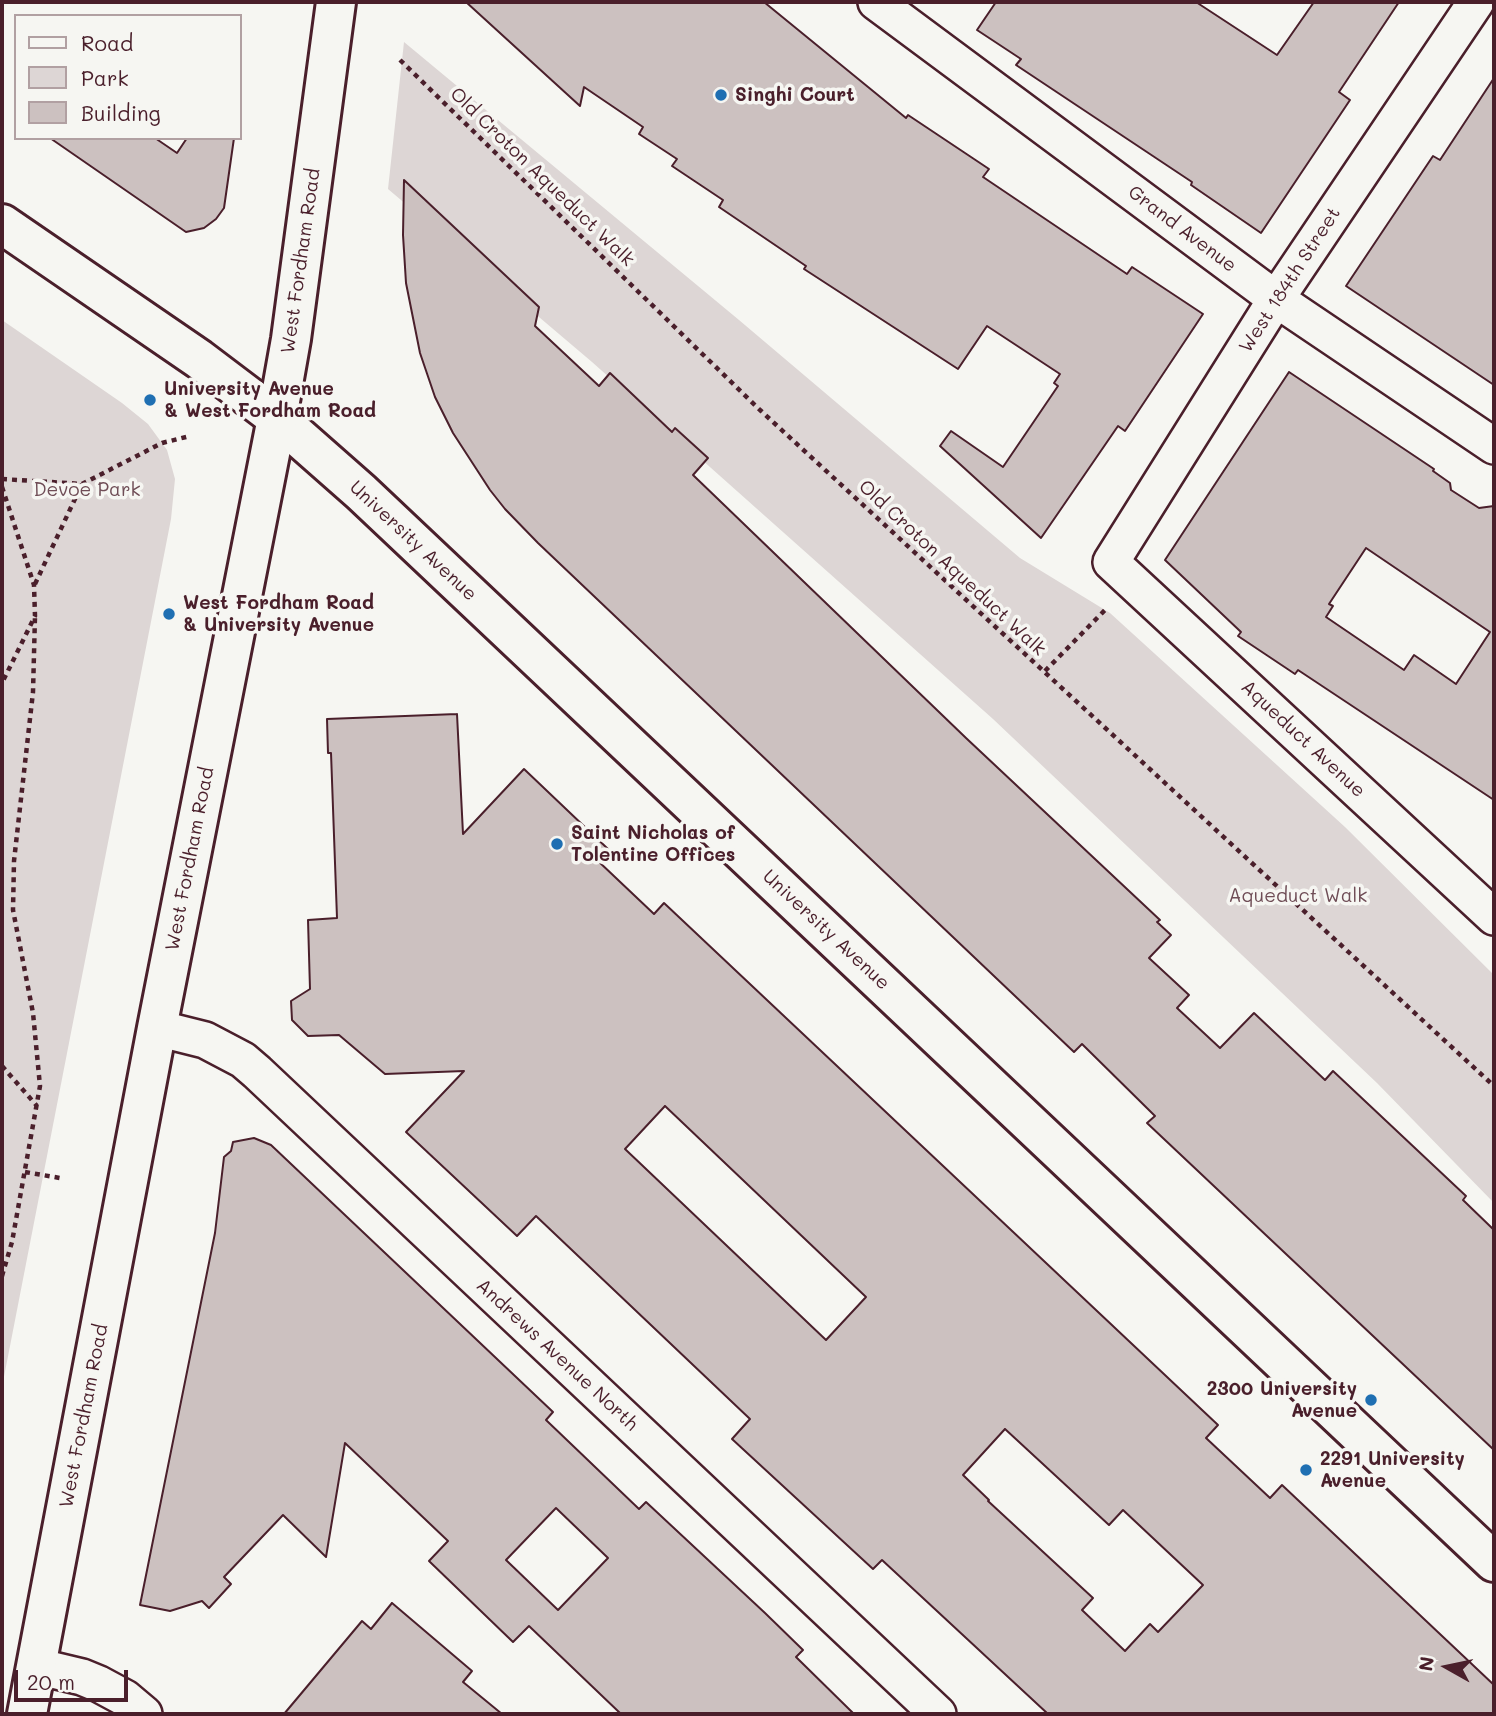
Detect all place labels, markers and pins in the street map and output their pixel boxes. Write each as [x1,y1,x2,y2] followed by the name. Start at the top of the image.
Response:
[735,84,855,106] place label: Singhi Court
[713,87,729,103] marker: Singhi Court
[164,378,376,422] place label: University Avenue & West Fordham Road
[142,392,158,408] marker: University Avenue & West Fordham Road
[183,592,374,636] place label: West Fordham Road & University Avenue
[161,606,177,622] marker: West Fordham Road & University Avenue
[571,822,735,866] place label: Saint Nicholas of Tolentine Offices
[549,836,565,852] marker: Saint Nicholas of Tolentine Offices
[1207,1378,1357,1422] place label: 2300 University Avenue
[1363,1392,1379,1408] marker: 2300 University Avenue
[1320,1448,1465,1492] place label: 2291 University Avenue
[1298,1462,1314,1478] marker: 2291 University Avenue

